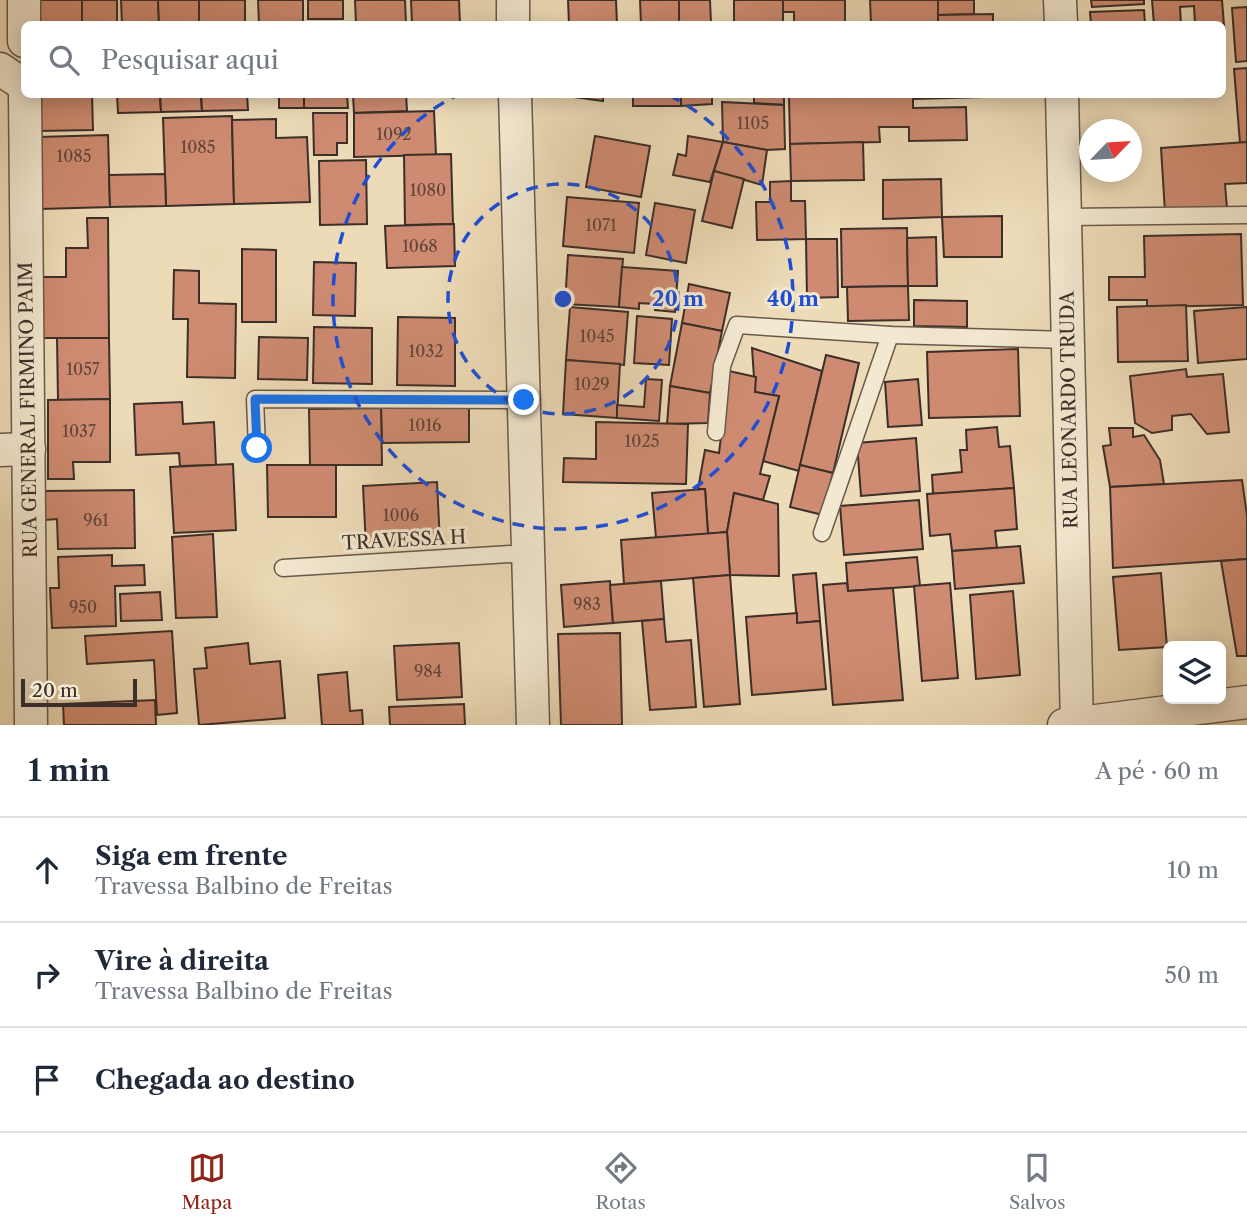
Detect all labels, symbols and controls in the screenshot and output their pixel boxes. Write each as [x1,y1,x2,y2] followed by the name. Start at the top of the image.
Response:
[21,21,1226,98] search box
[45,41,83,79] icon: search
[101,44,279,76] text: Pesquisar aqui
[737,113,769,133] house number: 1105
[1079,119,1142,182] north arrow
[376,124,412,144] house number: 1092
[180,137,216,157] house number: 1085
[56,146,92,166] house number: 1085
[410,180,446,200] house number: 1080
[585,215,617,235] house number: 1071
[402,236,438,256] house number: 1068
[14,262,42,558] street label: RUA GENERAL FIRMINO PAIM
[652,286,704,311] text: 20 m
[767,286,819,311] text: 40 m
[551,287,575,311] centre of rings
[1055,290,1083,529] street label: RUA LEONARDO TRUDA
[580,326,614,346] house number: 1045
[409,341,443,361] house number: 1032
[66,359,100,379] house number: 1057
[574,374,610,394] house number: 1029
[508,384,539,415] route end
[409,415,441,435] house number: 1016
[62,421,96,441] house number: 1037
[625,431,659,451] house number: 1025
[241,432,272,463] route start
[383,505,419,525] house number: 1006
[83,510,109,530] house number: 961
[341,525,467,555] street label: TRAVESSA H
[573,594,601,614] house number: 983
[69,597,97,617] house number: 950
[1163,641,1226,704] map controls
[1163,641,1226,704] button: layers
[414,661,442,681] house number: 984
[21,676,136,708] scale bar
[32,679,78,702] text: 20 m
[28,752,110,789] text: 1 min
[1095,757,1219,785] text: A pé · 60 m
[95,840,288,872] text: Siga em frente
[28,851,66,889] icon: ahead
[1167,856,1219,884] text: 10 m
[95,872,393,900] text: Travessa Balbino de Freitas
[95,945,269,977] text: Vire à direita
[28,956,66,994] icon: right
[1164,961,1219,989] text: 50 m
[95,977,393,1005] text: Travessa Balbino de Freitas
[28,1061,66,1099] icon: arrive
[95,1064,355,1096] text: Chegada ao destino
[182,1149,232,1214] tab: Mapa
[595,1149,646,1214] tab: Rotas
[1009,1149,1065,1214] tab: Salvos

